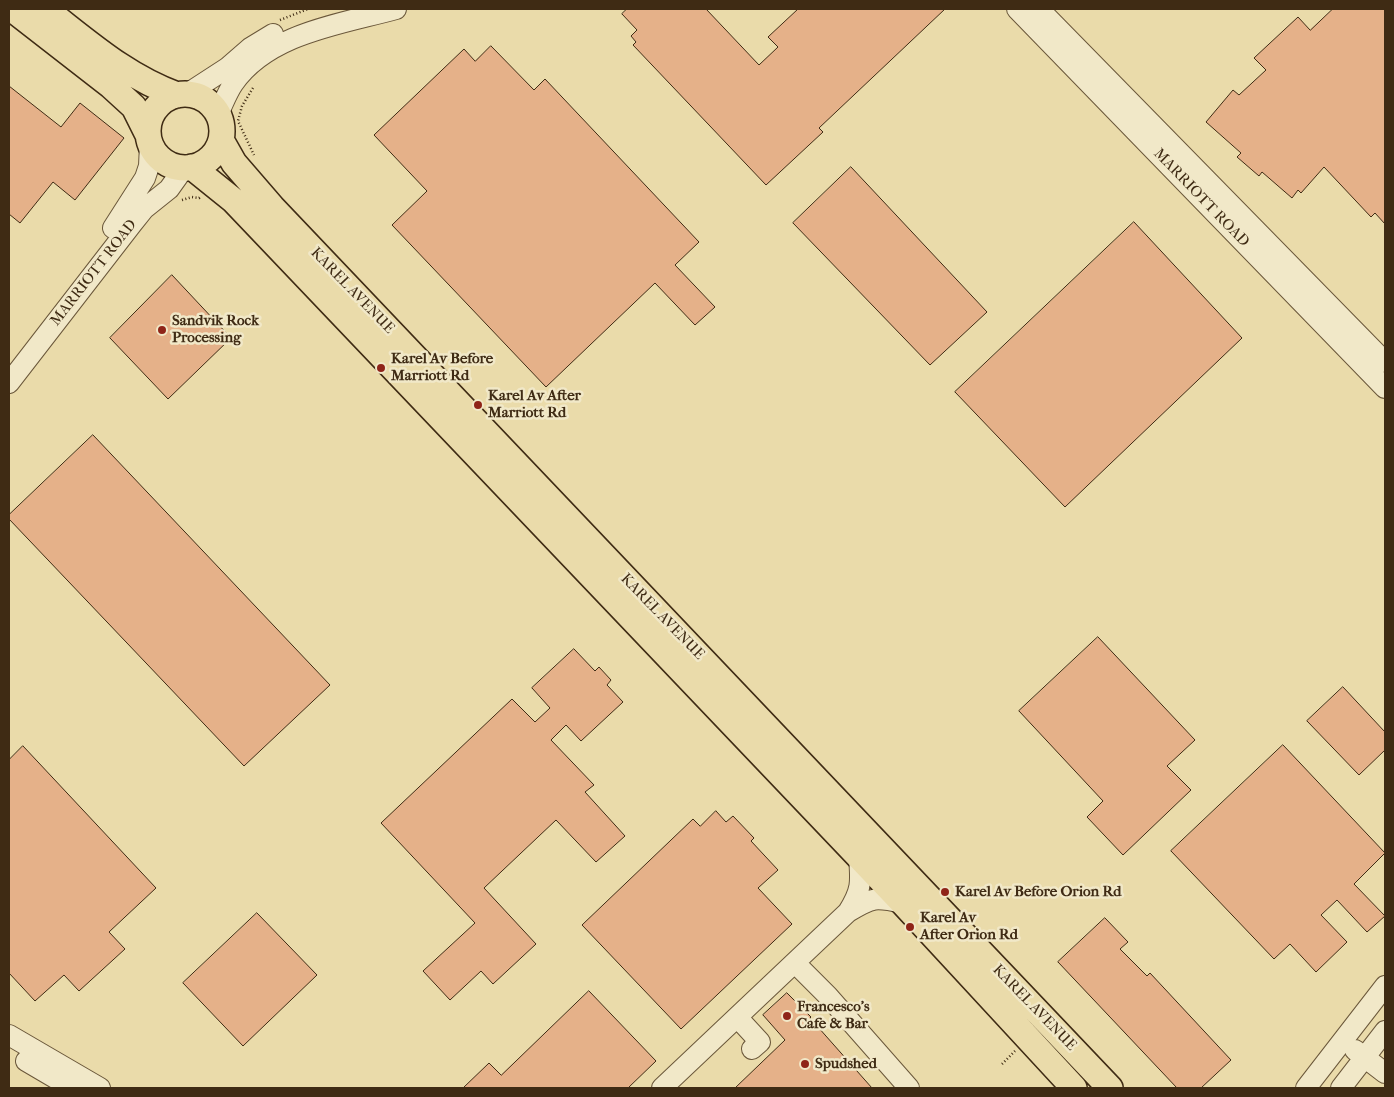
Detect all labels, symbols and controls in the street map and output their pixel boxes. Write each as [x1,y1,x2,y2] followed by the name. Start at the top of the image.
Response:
[1149,145,1253,251] street label: MARRIOTT ROAD
[47,216,141,330] street label: MARRIOTT ROAD
[306,244,398,338] street label: KAREL AVENUE
[172,312,259,347] place label: Sandvik Rock Processing
[156,324,168,336] marker: Sandvik Rock Processing
[391,350,493,385] place label: Karel Av Before Marriott Rd
[375,362,387,374] marker: Karel Av Before Marriott Rd
[488,387,581,422] place label: Karel Av After Marriott Rd
[472,399,484,411] marker: Karel Av After Marriott Rd
[616,570,708,664] street label: KAREL AVENUE
[955,883,1121,901] place label: Karel Av Before Orion Rd
[939,886,951,898] marker: Karel Av Before Orion Rd
[920,909,1018,944] place label: Karel Av After Orion Rd
[904,921,916,933] marker: Karel Av After Orion Rd
[988,961,1080,1055] street label: KAREL AVENUE
[797,998,869,1033] place label: Francesco's Cafe & Bar
[781,1010,793,1022] marker: Francesco's Cafe & Bar
[815,1055,877,1073] place label: Spudshed
[799,1058,811,1070] marker: Spudshed

